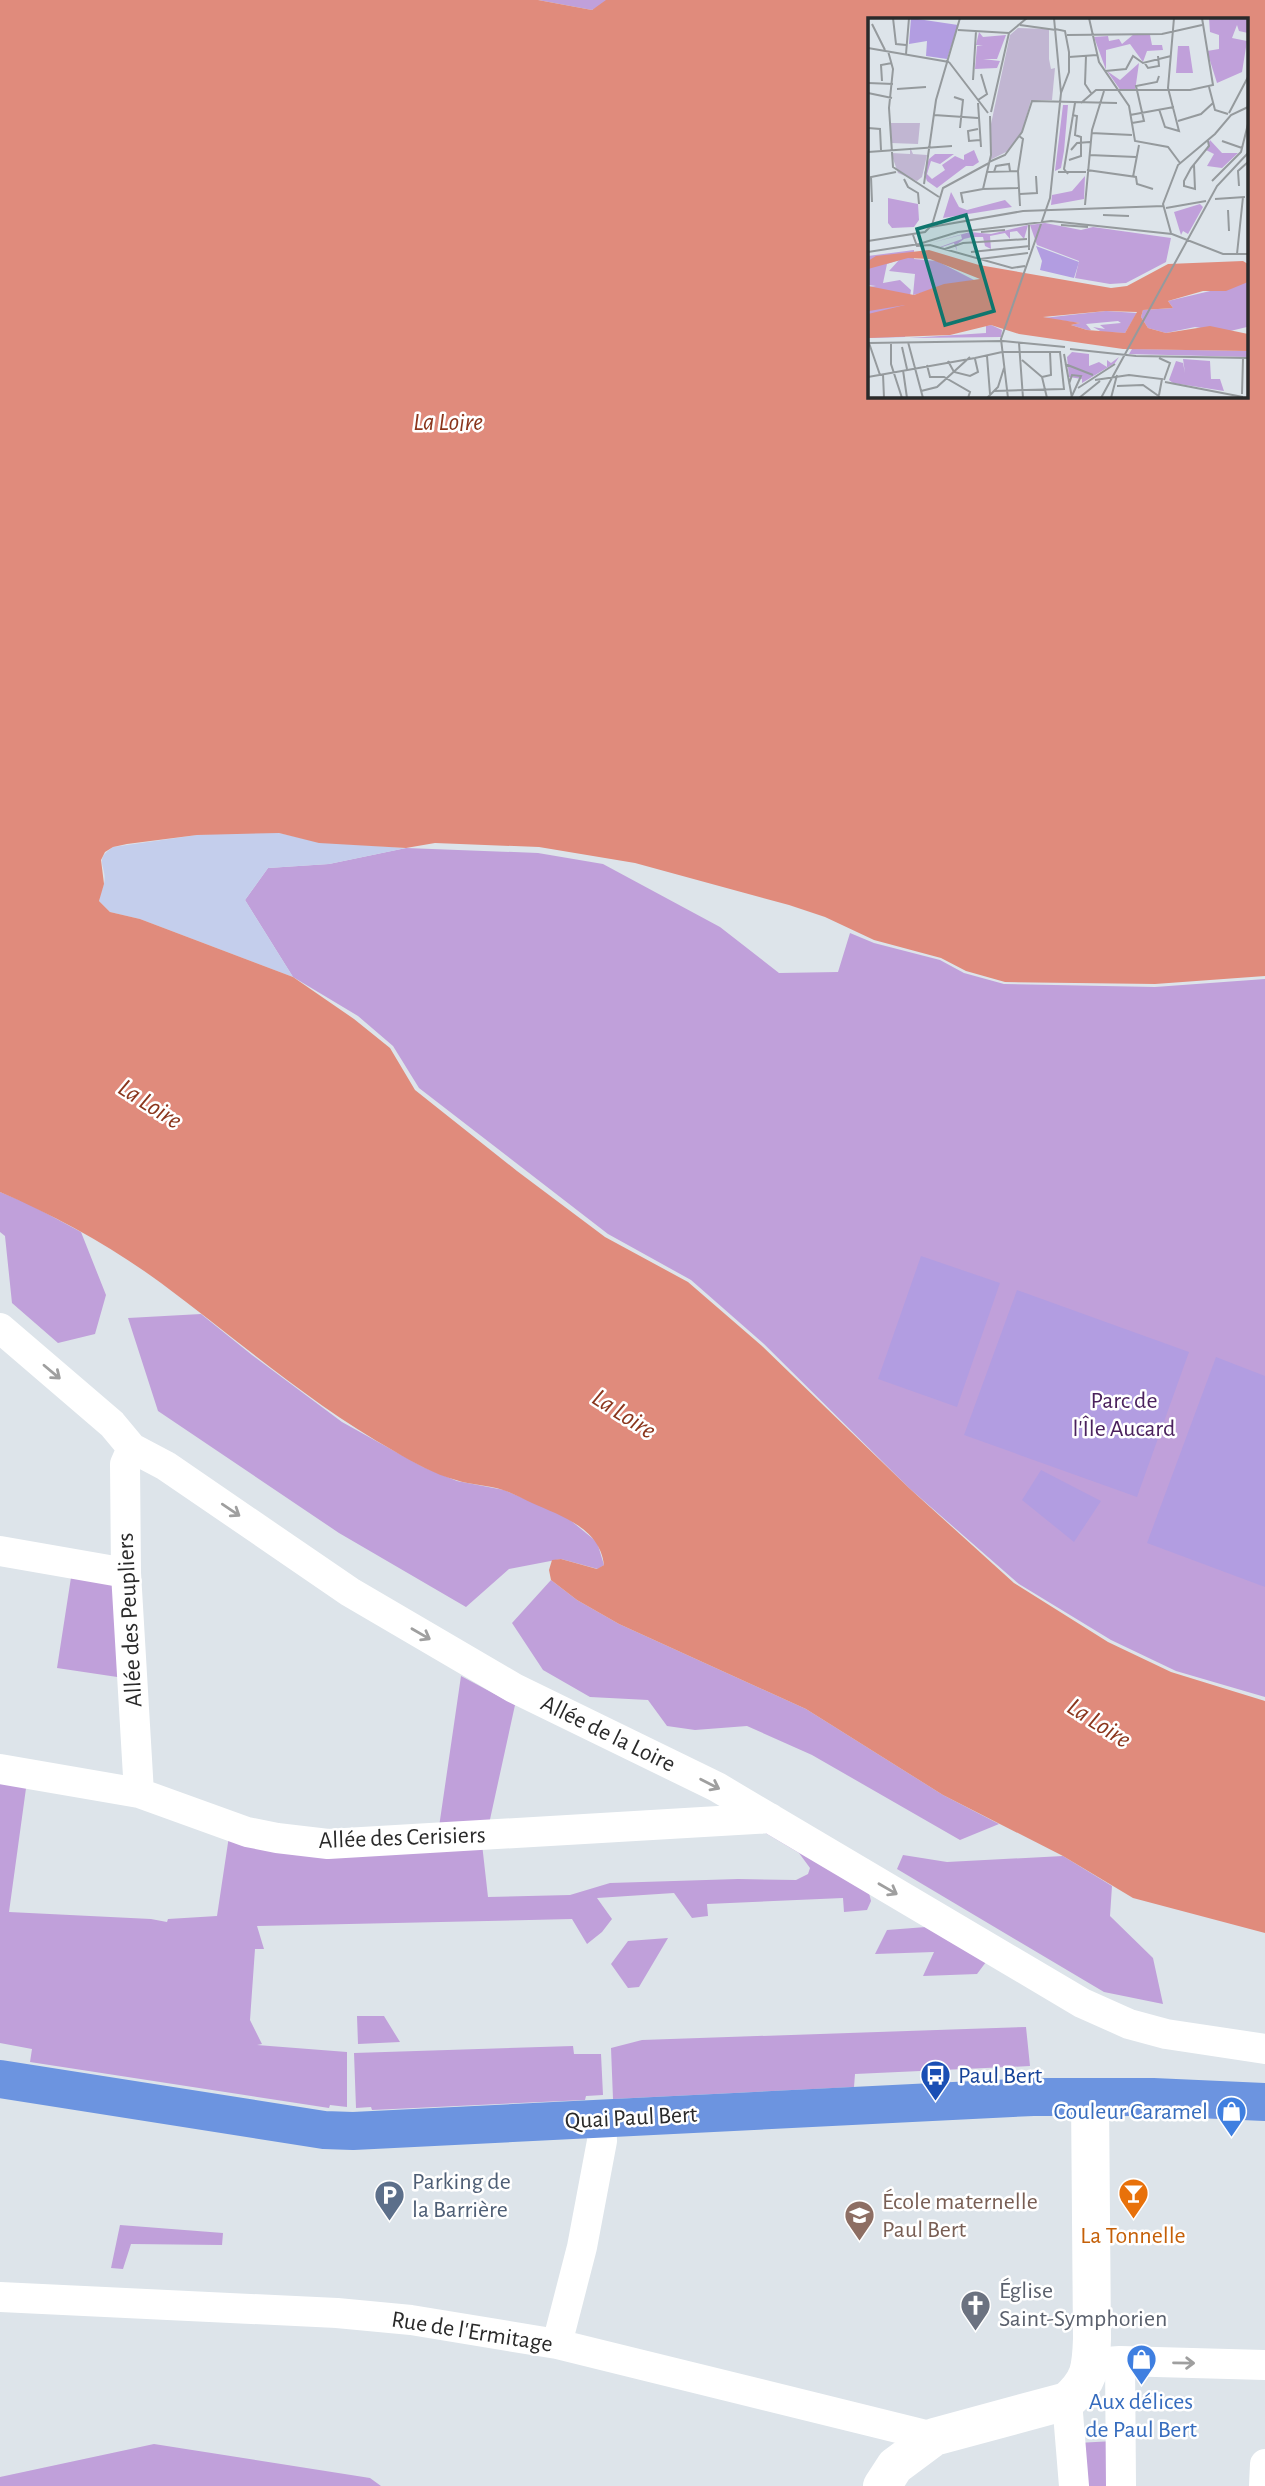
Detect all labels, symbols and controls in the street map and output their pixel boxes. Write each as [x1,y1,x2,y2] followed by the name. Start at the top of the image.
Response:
[868,18,1248,397] inset map
[413,409,483,435] water label: La Loire
[114,1074,187,1134] water label: La Loire
[43,1364,61,1380] one-way arrow
[588,1384,661,1444] water label: La Loire
[1073,1389,1175,1441] park label: Parc de l'Île Aucard
[221,1503,240,1517] one-way arrow
[113,1532,147,1708] street label: Allée des Peupliers
[411,1627,431,1641] one-way arrow
[537,1691,679,1777] street label: Allée de la Loire
[1063,1693,1136,1753] water label: La Loire
[699,1777,720,1791] one-way arrow
[318,1823,486,1853] street label: Allée des Cerisiers
[877,1882,897,1896] one-way arrow
[918,2059,952,2103] bus stop icon: Paul Bert
[958,2064,1043,2088] place label: Paul Bert
[1214,2095,1248,2139] shop icon: Couleur Caramel
[1053,2100,1208,2124] place label: Couleur Caramel
[564,2103,698,2133] street label: Quai Paul Bert
[412,2170,511,2222] place label: Parking de la Barrière
[1116,2177,1150,2221] bar icon: La Tonnelle
[372,2179,406,2223] parking icon: Parking de la Barrière
[882,2188,1038,2242] place label: École maternelle Paul Bert
[842,2199,876,2243] school or university icon: École maternelle Paul Bert
[1080,2224,1186,2248] place label: La Tonnelle
[999,2277,1167,2331] place label: Église Saint-Symphorien
[959,2288,993,2332] church icon: Église Saint-Symphorien
[390,2307,554,2357] street label: Rue de l'Ermitage
[1124,2343,1158,2387] shop icon: Aux délices de Paul Bert
[1172,2356,1195,2369] one-way arrow
[1085,2390,1197,2442] place label: Aux délices de Paul Bert

